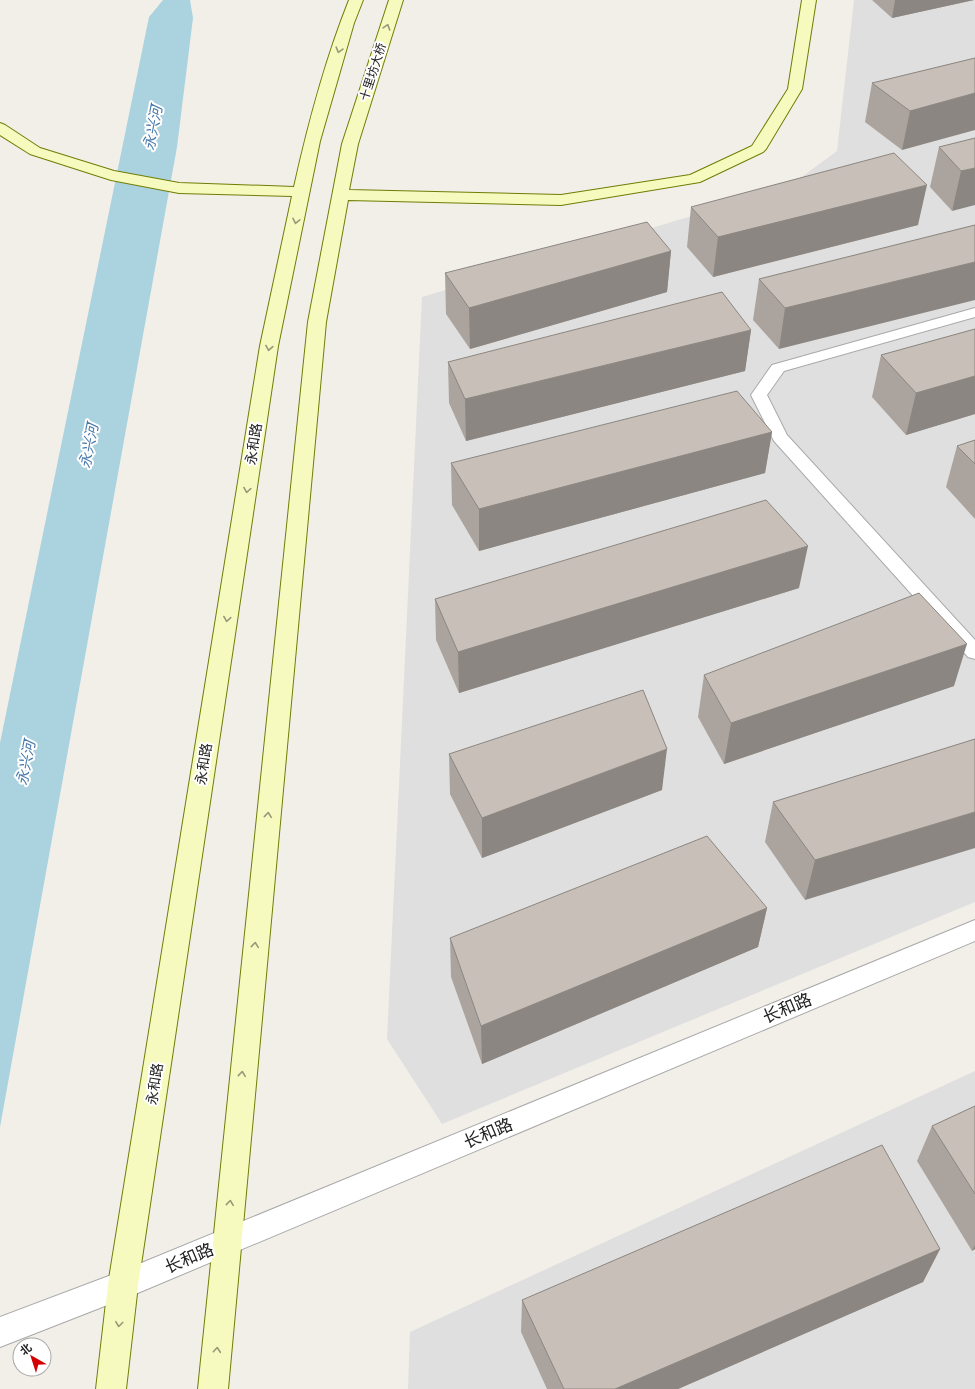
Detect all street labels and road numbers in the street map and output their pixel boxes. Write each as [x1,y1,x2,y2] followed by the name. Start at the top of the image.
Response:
[357,41,389,103] street label: 十里坊大桥
[242,422,266,466] street label: 永和路
[192,742,216,786] street label: 永和路
[760,989,814,1027] street label: 长和路
[143,1062,167,1106] street label: 永和路
[461,1114,515,1152] street label: 长和路
[162,1239,216,1277] street label: 长和路

